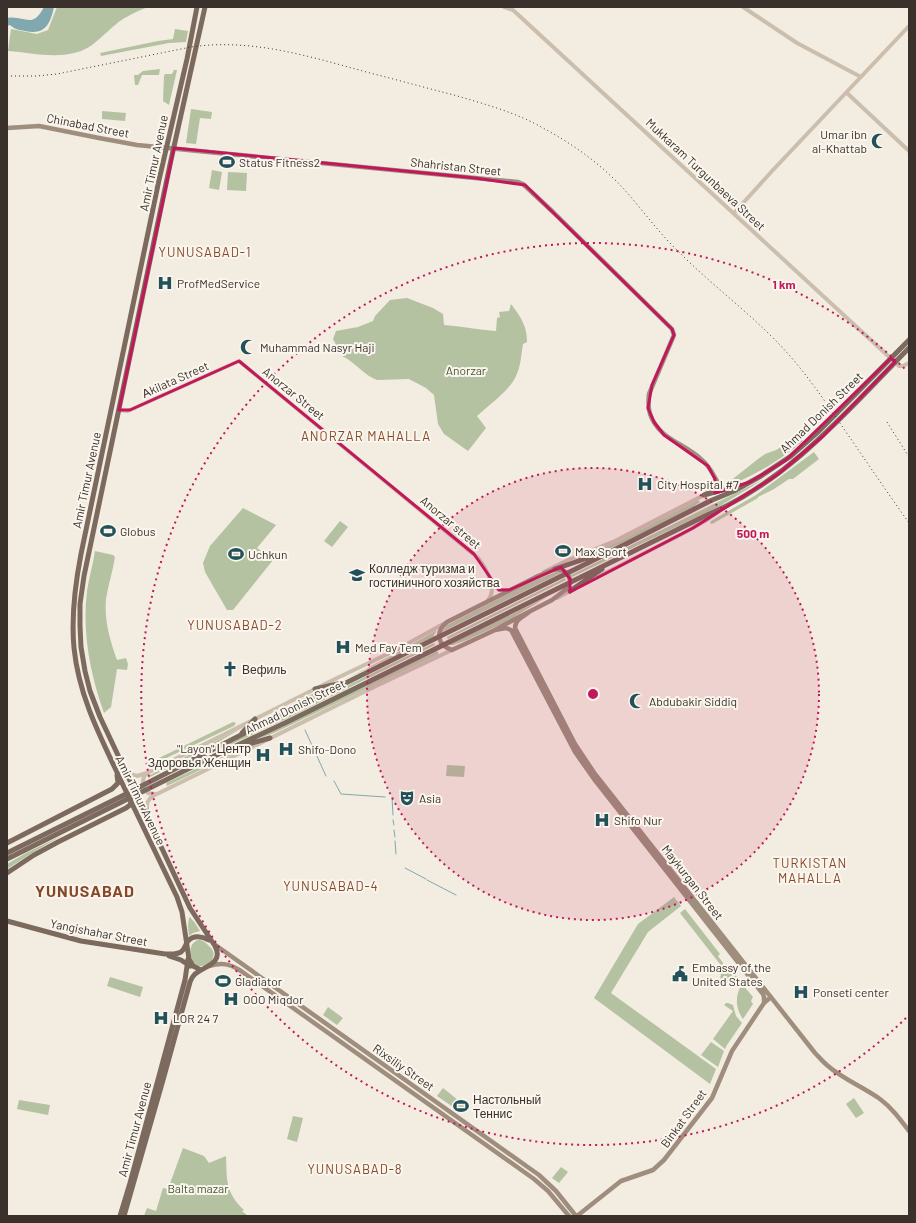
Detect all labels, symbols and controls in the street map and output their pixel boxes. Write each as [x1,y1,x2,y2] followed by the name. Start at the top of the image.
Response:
[46,110,130,140] street label: Chinabad Street
[136,114,170,212] street label: Amir Timur Avenue
[643,115,769,233] street label: Mukkaram Turgunbaeva Street
[812,127,867,155] place label: Umar ibn al-Khattab
[870,132,888,150] mosque icon: Umar ibn al-Khattab
[218,153,236,171] sports icon: Status Fitness2
[410,154,502,178] street label: Shahristan Street
[239,155,320,169] place label: Status Fitness2
[159,244,251,260] district label: YUNUSABAD-1
[156,274,174,292] hospital icon: ProfMedService
[177,276,260,290] place label: ProfMedService
[772,277,796,291] text: 1 km
[239,338,257,356] mosque icon: Muhammad Nasyr Haji
[260,340,374,354] place label: Muhammad Nasyr Haji
[139,358,211,400] street label: Аkilata Street
[446,363,487,377] park label: Anorzar
[260,364,328,422] street label: Anorzar Street
[777,369,865,455] street label: Ahmad Donish Street
[301,428,431,444] district label: ANORZAR MAHALLA
[69,431,103,529] street label: Amir Timur Avenue
[636,475,654,493] hospital icon: City Hospital #7
[657,477,739,491] place label: City Hospital #7
[418,493,484,551] street label: Anorzar street
[99,522,117,540] sports icon: Globus
[120,524,156,538] place label: Globus
[737,526,769,540] text: 500 m
[554,542,572,560] sports icon: Max Sport
[575,544,627,558] place label: Max Sport
[227,545,245,563] sports icon: Uchkun
[248,547,287,561] place label: Uchkun
[369,561,500,589] place label: Колледж туризма и гостиничного хозяйства
[348,566,366,584] school or university icon: Колледж туризма и гостиничного хозяйства
[187,617,283,633] district label: YUNUSABAD-2
[334,638,352,656] hospital icon: Med Fay Tem
[355,640,422,654] place label: Med Fay Tem
[221,660,239,678] church icon: Вефиль
[242,662,287,677] place label: Вефиль
[243,676,347,736] street label: Ahmad Donish Street
[586,687,600,701] centre of rings
[628,692,646,710] mosque icon: Abdubakir Siddiq
[649,694,737,708] place label: Abdubakir Siddiq
[277,740,295,758] hospital icon: Shifo-Dono
[148,741,251,770] place label: "Layon" Центр Здоровья Женщин
[298,742,356,756] place label: Shifo-Dono
[254,746,272,764] hospital icon: "Layon" Центр Здоровья Женщин
[113,753,169,847] street label: Amir Timur Avenue
[398,789,416,807] theatre icon: Asia
[419,791,441,805] place label: Asia
[593,811,611,829] hospital icon: Shifo Nur
[614,813,663,827] place label: Shifo Nur
[659,842,727,922] street label: Maykurgan Street
[773,855,847,886] district label: TURKISTAN MAHALLA
[283,878,379,894] district label: YUNUSABAD-4
[35,881,135,900] district label: YUNUSABAD
[49,916,149,948] street label: Yangishahar Street
[692,960,771,988] place label: Embassy of the United States
[671,965,689,983] public building icon: Embassy of the United States
[214,972,232,990] sports icon: Gladiator
[235,974,283,988] place label: Gladiator
[792,983,810,1001] hospital icon: Ponseti center
[813,985,889,999] place label: Ponseti center
[222,990,240,1008] hospital icon: OOO Miqdor
[243,992,304,1006] place label: OOO Miqdor
[152,1009,170,1027] hospital icon: LOR 24 7
[173,1011,218,1025] place label: LOR 24 7
[371,1041,437,1093] street label: Rixsiliy Street
[115,1080,153,1178] street label: Amir Timur Avenue
[657,1086,709,1150] street label: Binkat Street
[473,1092,541,1120] place label: Настольный Теннис
[452,1097,470,1115] sports icon: Настольный Теннис
[307,1161,403,1177] district label: YUNUSABAD-8
[167,1181,229,1195] park label: Balta mazar

